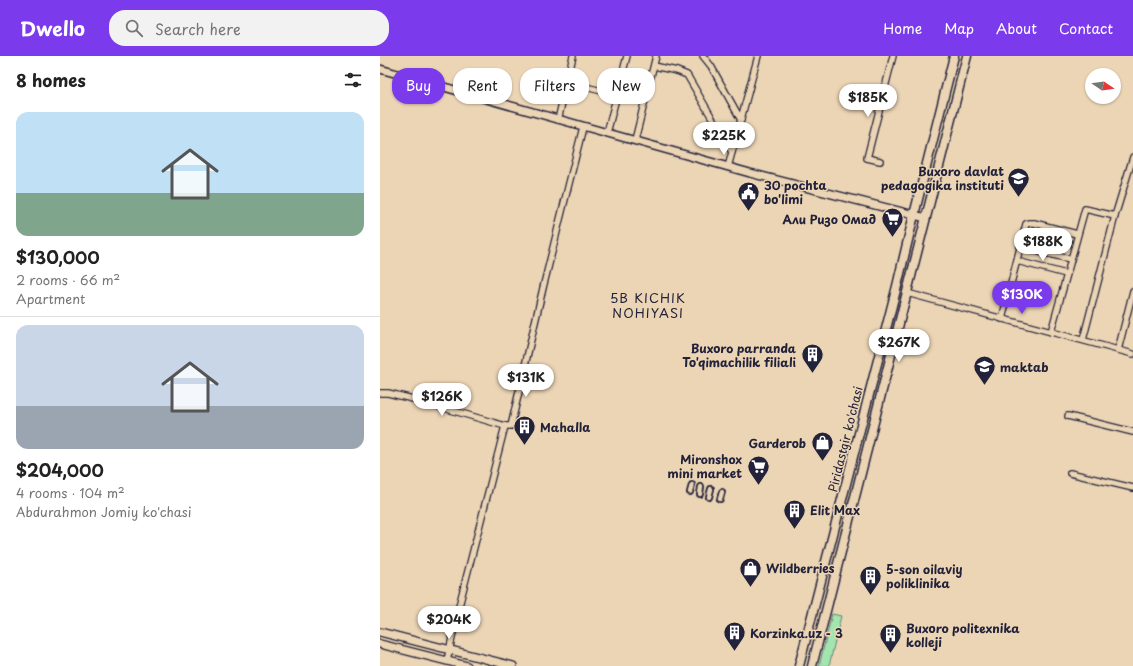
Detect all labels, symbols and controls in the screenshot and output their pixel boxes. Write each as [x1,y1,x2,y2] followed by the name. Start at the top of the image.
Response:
[109,10,389,46] search box
[20,14,85,42] text: Dwello
[123,17,145,39] icon: search
[155,17,241,40] text: Search here
[883,18,922,39] text: Home
[944,18,974,39] text: Map
[996,18,1037,39] text: About
[1059,18,1113,39] text: Contact
[16,67,86,93] text: 8 homes
[392,68,445,104] chip: Buy
[453,68,512,104] chip: Rent
[520,68,589,104] chip: Filters
[597,68,655,104] chip: New
[1085,68,1121,104] north arrow
[1085,68,1121,104] map controls
[342,69,364,91] icon: filters
[840,84,896,118] pin: $185K
[848,87,888,106] text: $185K
[696,122,752,156] pin: $225K
[702,125,746,144] text: $225K
[154,138,226,210] icon: home
[881,162,1004,194] place label: Buxoro davlat pedagogika instituti
[1006,165,1032,198] school or university icon: Buxoro davlat pedagogika instituti
[764,176,827,208] place label: 30 pochta bo'limi
[736,179,762,212] public building icon: 30 pochta bo'limi
[879,206,905,239] supermarket icon: Али Ризо Омад
[782,210,876,228] place label: Али Ризо Омад
[1015,228,1071,262] pin: $188K
[1023,231,1063,250] text: $188K
[16,244,100,270] text: $130,000
[16,270,120,289] text: 2 rooms · 66 m²
[994,281,1050,315] pin: $130K
[1001,284,1043,303] text: $130K
[610,288,686,322] district label: 5B KICHIK NOHIYASI
[16,289,85,308] text: Apartment
[871,329,927,363] pin: $267K
[878,332,920,351] text: $267K
[682,339,797,371] place label: Buxoro parranda To'qimachilik filiali
[799,342,825,375] building icon: Buxoro parranda To'qimachilik filiali
[154,351,226,423] icon: home
[972,354,998,387] school or university icon: maktab
[1000,358,1048,376] place label: maktab
[498,364,554,398] pin: $131K
[507,367,545,386] text: $131K
[414,383,470,417] pin: $126K
[823,384,867,494] street label: Piridastgir ko'chasi
[421,386,463,405] text: $126K
[512,414,538,447] building icon: Mahalla
[540,418,590,436] place label: Mahalla
[809,430,835,463] shop icon: Garderob
[748,434,806,452] place label: Garderob
[668,450,743,482] place label: Mironshox mini market
[745,453,771,486] supermarket icon: Mironshox mini market
[16,457,104,483] text: $204,000
[16,483,125,502] text: 4 rooms · 104 m²
[782,497,808,530] building icon: Elit Max
[810,501,860,519] place label: Elit Max
[16,502,192,521] text: Abdurahmon Jomiy ko'chasi
[737,555,763,588] shop icon: Wildberries
[766,559,835,577] place label: Wildberries
[886,560,962,592] place label: 5-son oilaviy poliklinika
[858,563,884,596] building icon: 5-son oilaviy poliklinika
[421,606,477,640] pin: $204K
[427,609,471,628] text: $204K
[906,619,1020,651] place label: Buxoro politexnika kolleji
[721,620,747,653] building icon: Korzinka.uz - 3
[877,622,903,655] building icon: Buxoro politexnika kolleji
[750,624,843,642] place label: Korzinka.uz - 3

